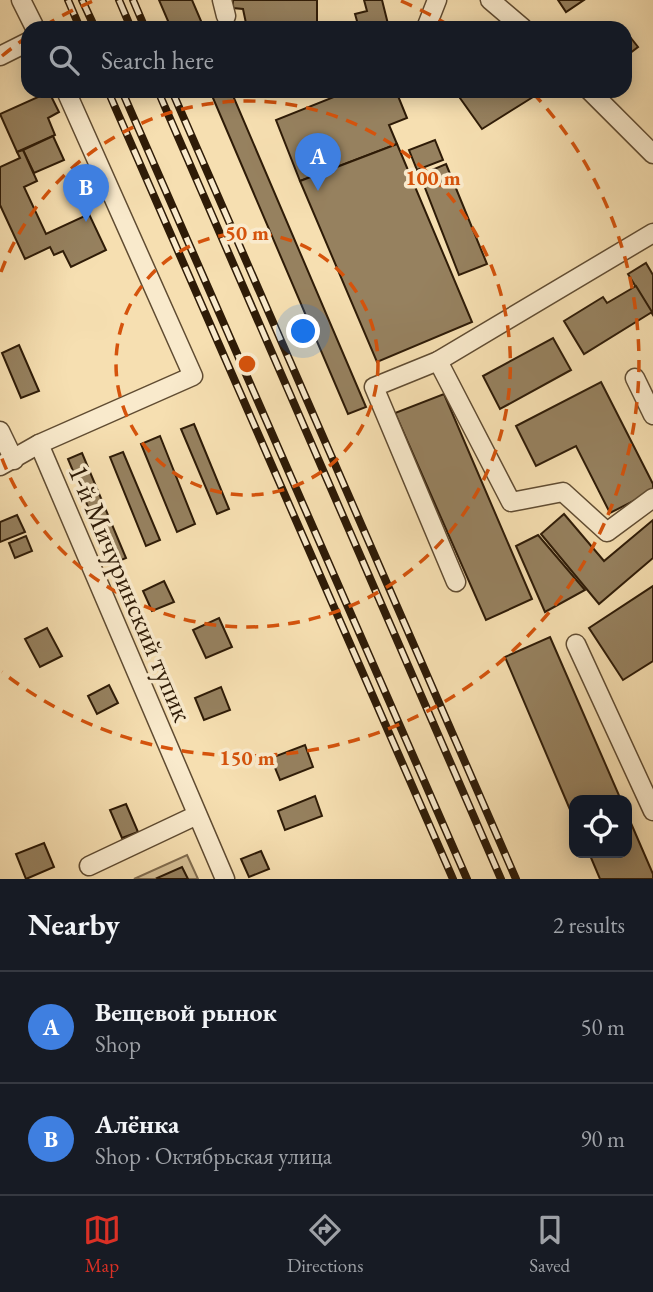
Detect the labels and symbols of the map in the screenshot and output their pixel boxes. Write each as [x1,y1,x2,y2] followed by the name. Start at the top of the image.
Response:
[295,133,341,191] pin: A
[63,164,109,222] pin: B
[405,164,461,191] text: 100 m
[225,219,269,246] text: 50 m
[286,314,320,348] your location
[235,352,259,376] centre of rings
[61,459,201,727] street label: 1-й Мичуринский тупик
[219,744,275,771] text: 150 m

